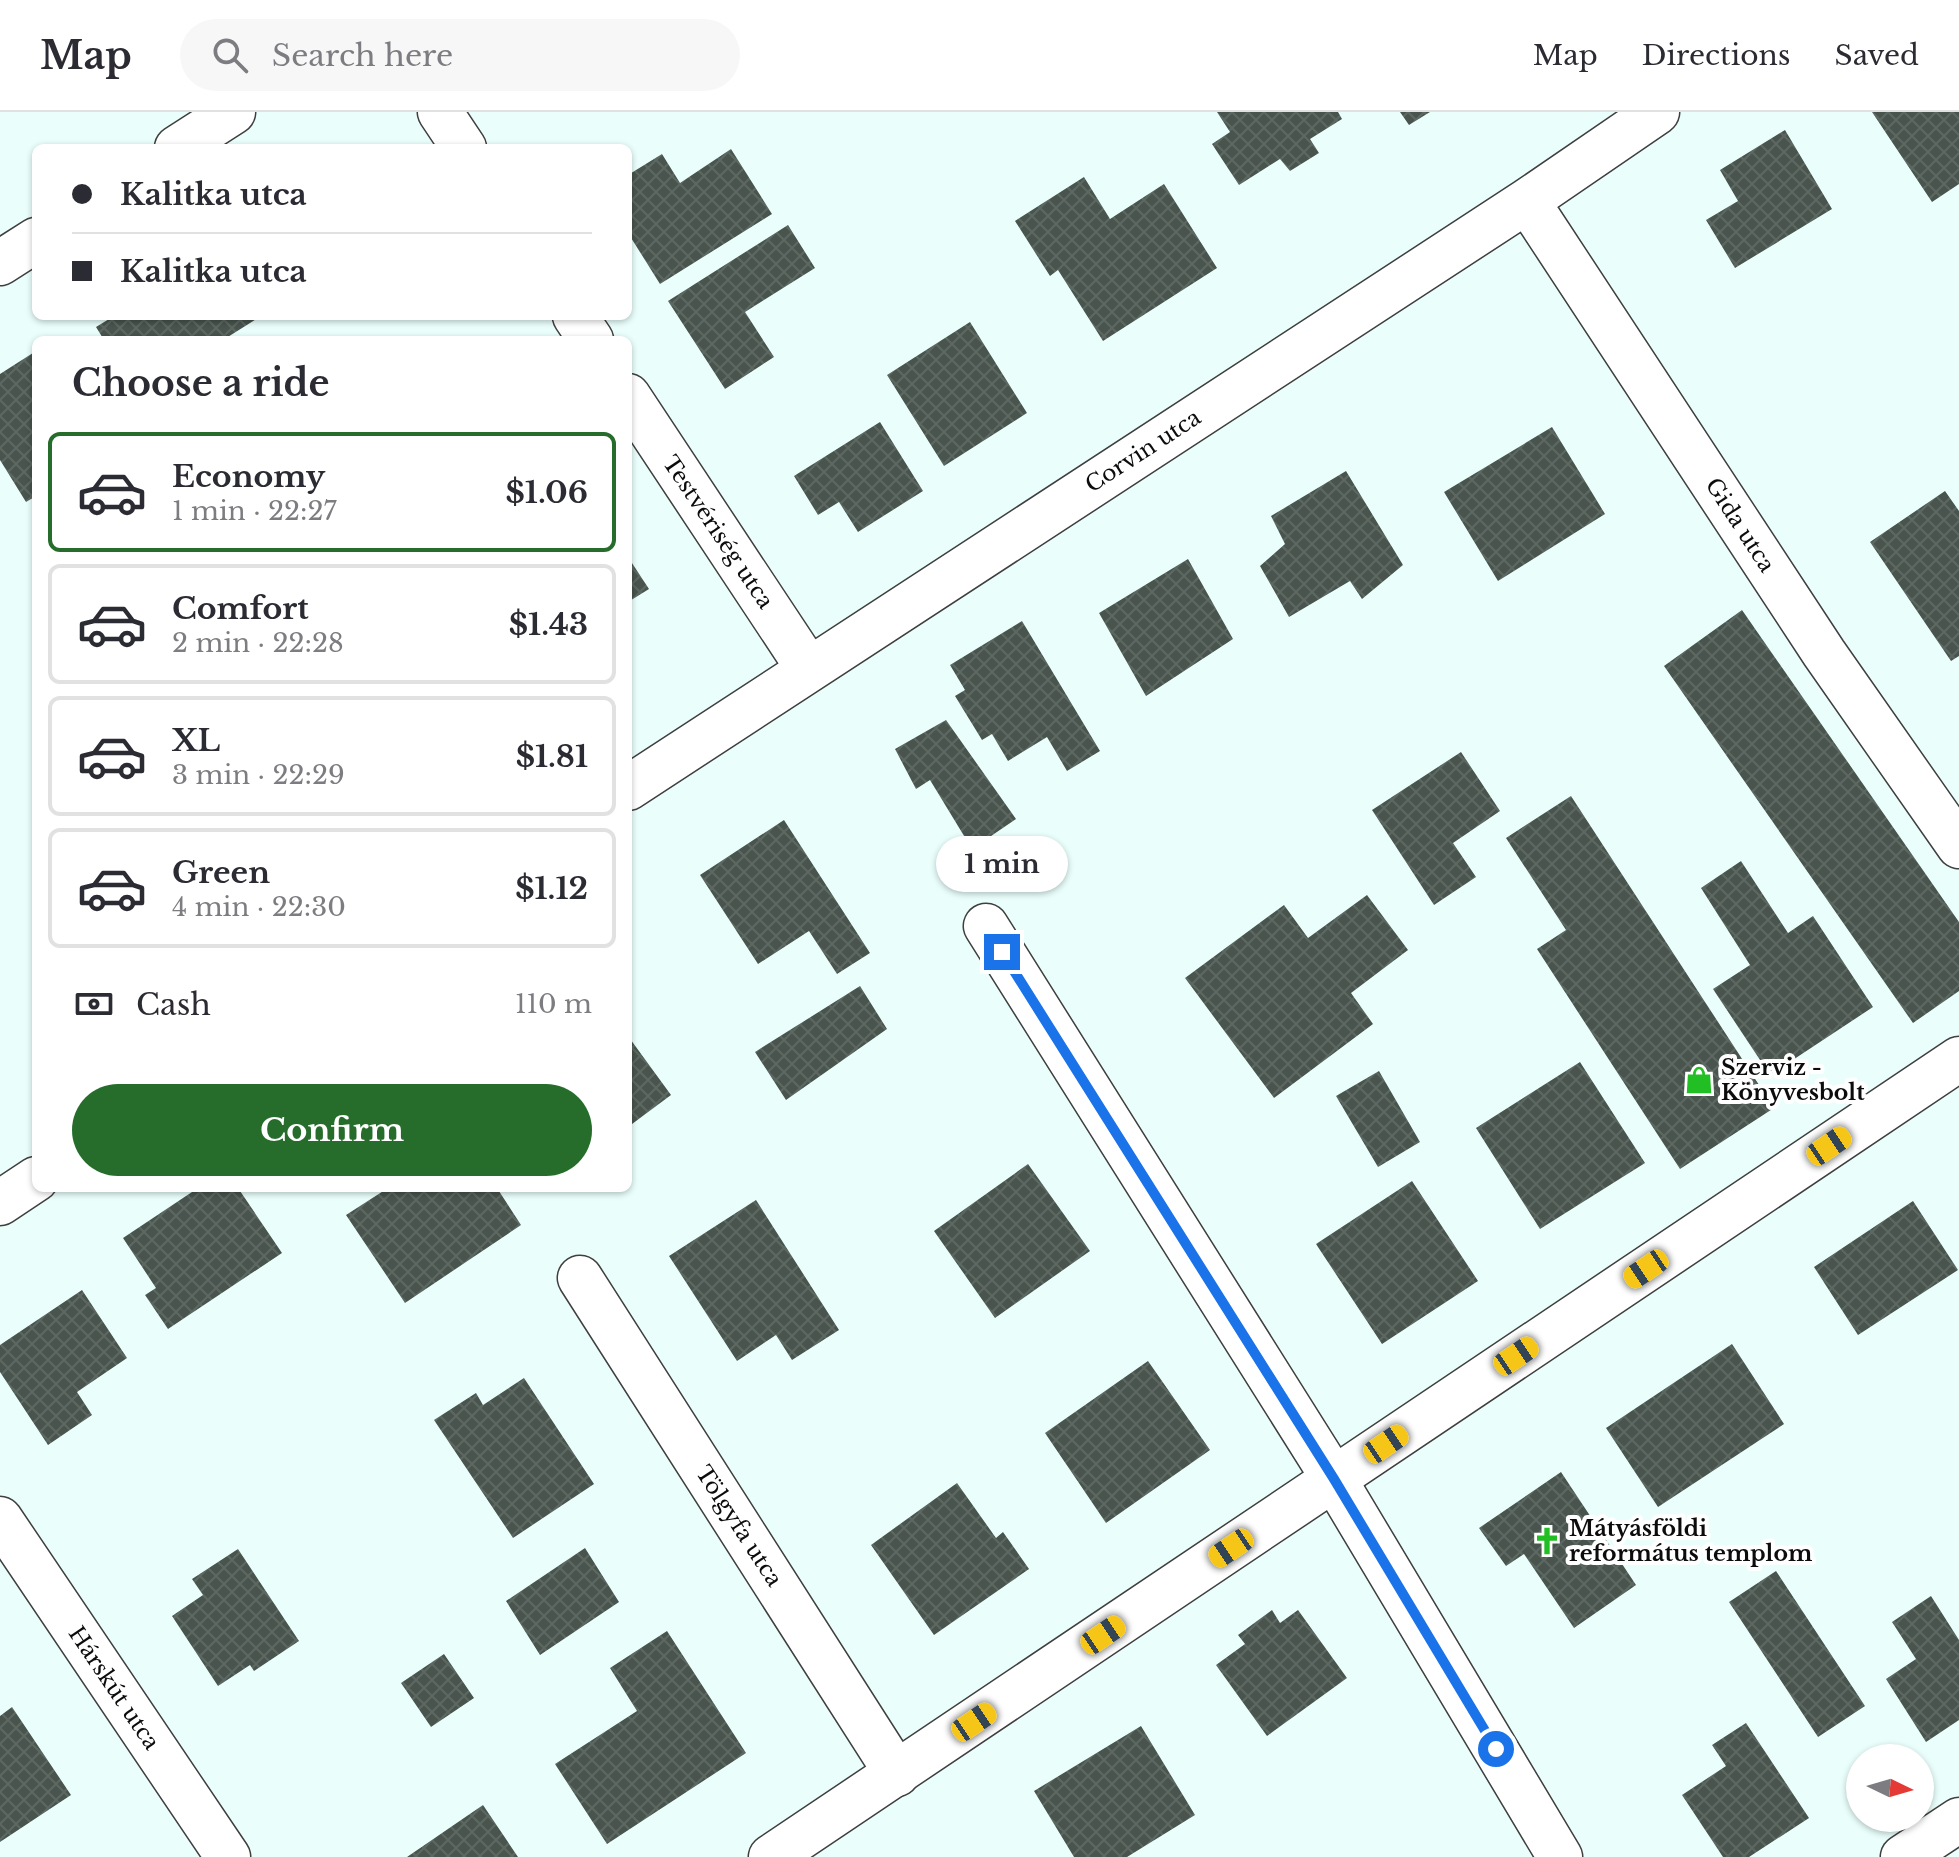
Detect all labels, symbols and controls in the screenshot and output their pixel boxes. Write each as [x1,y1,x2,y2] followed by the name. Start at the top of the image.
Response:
[180,19,740,91] search box
[40,32,132,79] text: Map
[208,33,252,77] icon: search
[272,37,453,74] text: Search here
[1533,38,1598,73] text: Map
[1642,38,1791,73] text: Directions
[1835,38,1919,73] text: Saved
[120,176,307,213] text: Kalitka utca
[120,253,307,290] text: Kalitka utca
[72,361,329,406] text: Choose a ride
[1080,403,1206,498] street label: Corvin utca
[657,450,780,614] street label: Testvériség utca
[76,456,148,528] icon: car
[172,458,325,495] text: Economy
[1700,473,1781,578] street label: Gida utca
[506,474,588,511] text: $1.06
[172,495,337,527] text: 1 min · 22:27
[76,588,148,660] icon: car
[172,590,309,627] text: Comfort
[509,606,588,643] text: $1.43
[172,627,344,659] text: 2 min · 22:28
[76,720,148,792] icon: car
[172,722,220,759] text: XL
[516,738,588,775] text: $1.81
[172,759,345,791] text: 3 min · 22:29
[936,836,1068,892] callout: 1 min
[964,848,1040,880] text: 1 min
[76,852,148,924] icon: car
[172,854,270,891] text: Green
[515,870,588,907] text: $1.12
[172,891,346,923] text: 4 min · 22:30
[984,934,1020,970] route end
[72,982,116,1026] icon: cash
[136,986,211,1023] text: Cash
[515,988,592,1020] text: 110 m
[1721,1054,1865,1106] place label: Szerviz - Könyvesbolt
[1684,1065,1714,1095] shop icon: Szerviz - Könyvesbolt
[72,1084,592,1176] button: Confirm
[1802,1123,1856,1169] car
[1619,1246,1673,1292] car
[1489,1333,1543,1379] car
[1359,1421,1413,1467] car
[690,1461,788,1592] street label: Tölgyfa utca
[1569,1515,1812,1567] place label: Mátyásföldi református templom
[1204,1525,1258,1571] car
[1532,1526,1562,1556] church icon: Mátyásföldi református templom
[1076,1612,1130,1658] car
[63,1621,166,1755] street label: Hárskút utca
[947,1699,1001,1745] car
[1478,1731,1514,1767] route start
[1846,1744,1934,1832] north arrow
[1846,1744,1934,1832] map controls

